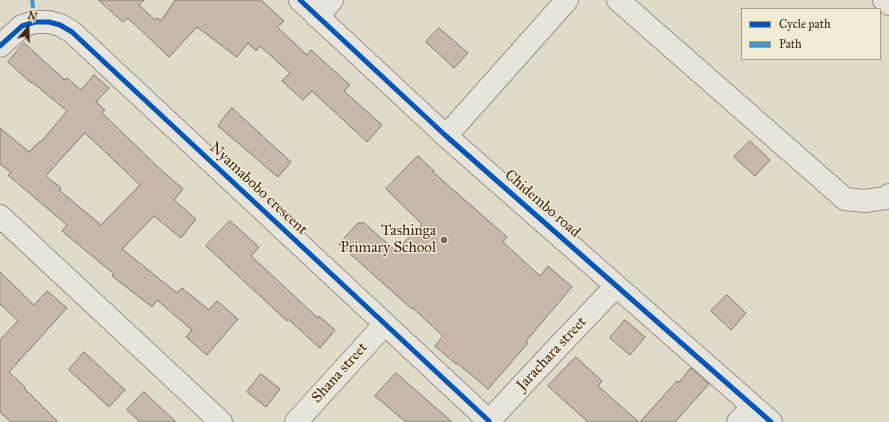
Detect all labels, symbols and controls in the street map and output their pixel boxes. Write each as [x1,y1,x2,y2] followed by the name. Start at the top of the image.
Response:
[8,8,48,48] north arrow
[741,8,881,60] legend
[26,9,39,24] text: N
[779,17,831,31] text: Cycle path
[779,37,802,51] text: Path
[205,139,311,239] street label: Nyamabobo crescent
[501,166,583,242] street label: Chidembo road
[340,222,436,257] place label: Tashinga Primary School
[439,235,449,245] marker: Tashinga Primary School
[513,313,591,395] street label: Jarachara street
[308,339,372,407] street label: Shana street

